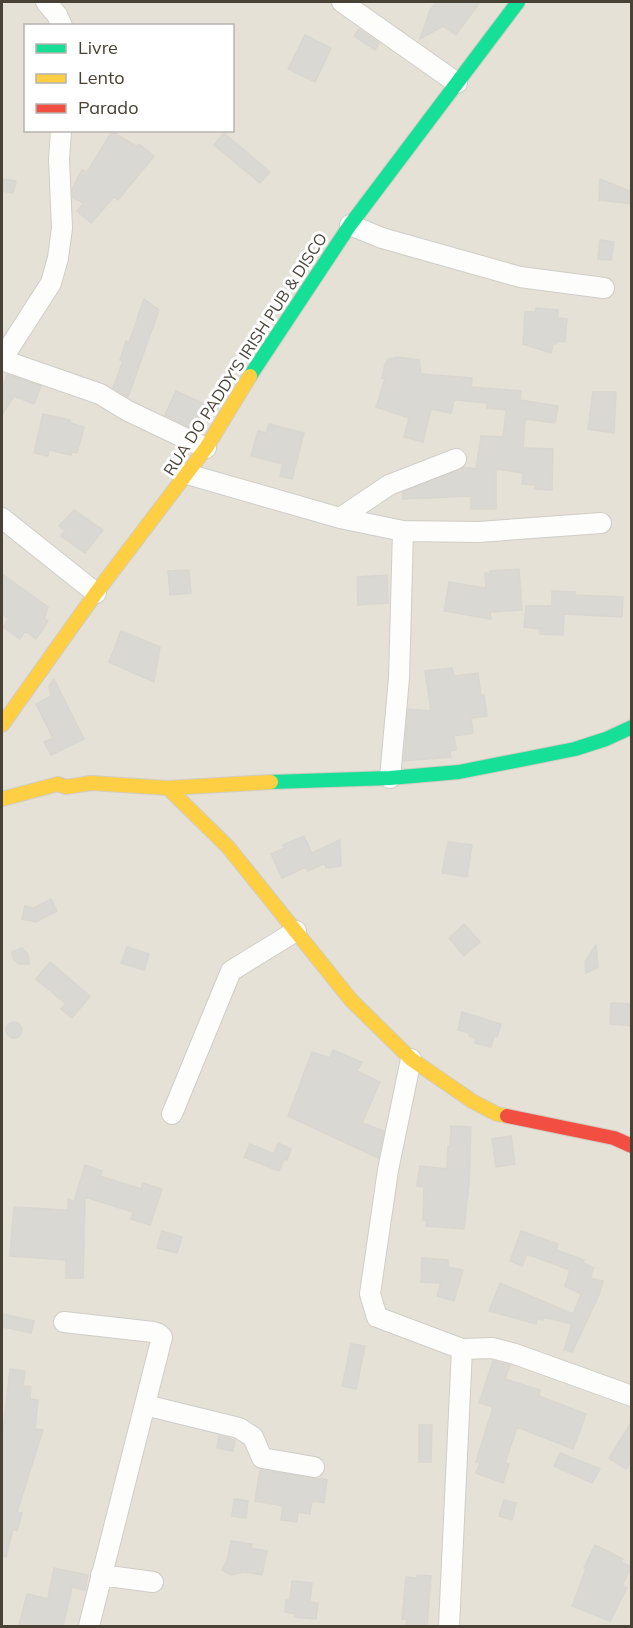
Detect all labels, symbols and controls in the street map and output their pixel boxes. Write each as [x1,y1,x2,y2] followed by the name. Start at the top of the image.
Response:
[24,24,234,132] legend
[78,36,118,59] text: Livre
[78,66,125,89] text: Lento
[78,96,138,119] text: Parado
[159,229,331,479] street label: RUA DO PADDY'S IRISH PUB & DISCO

